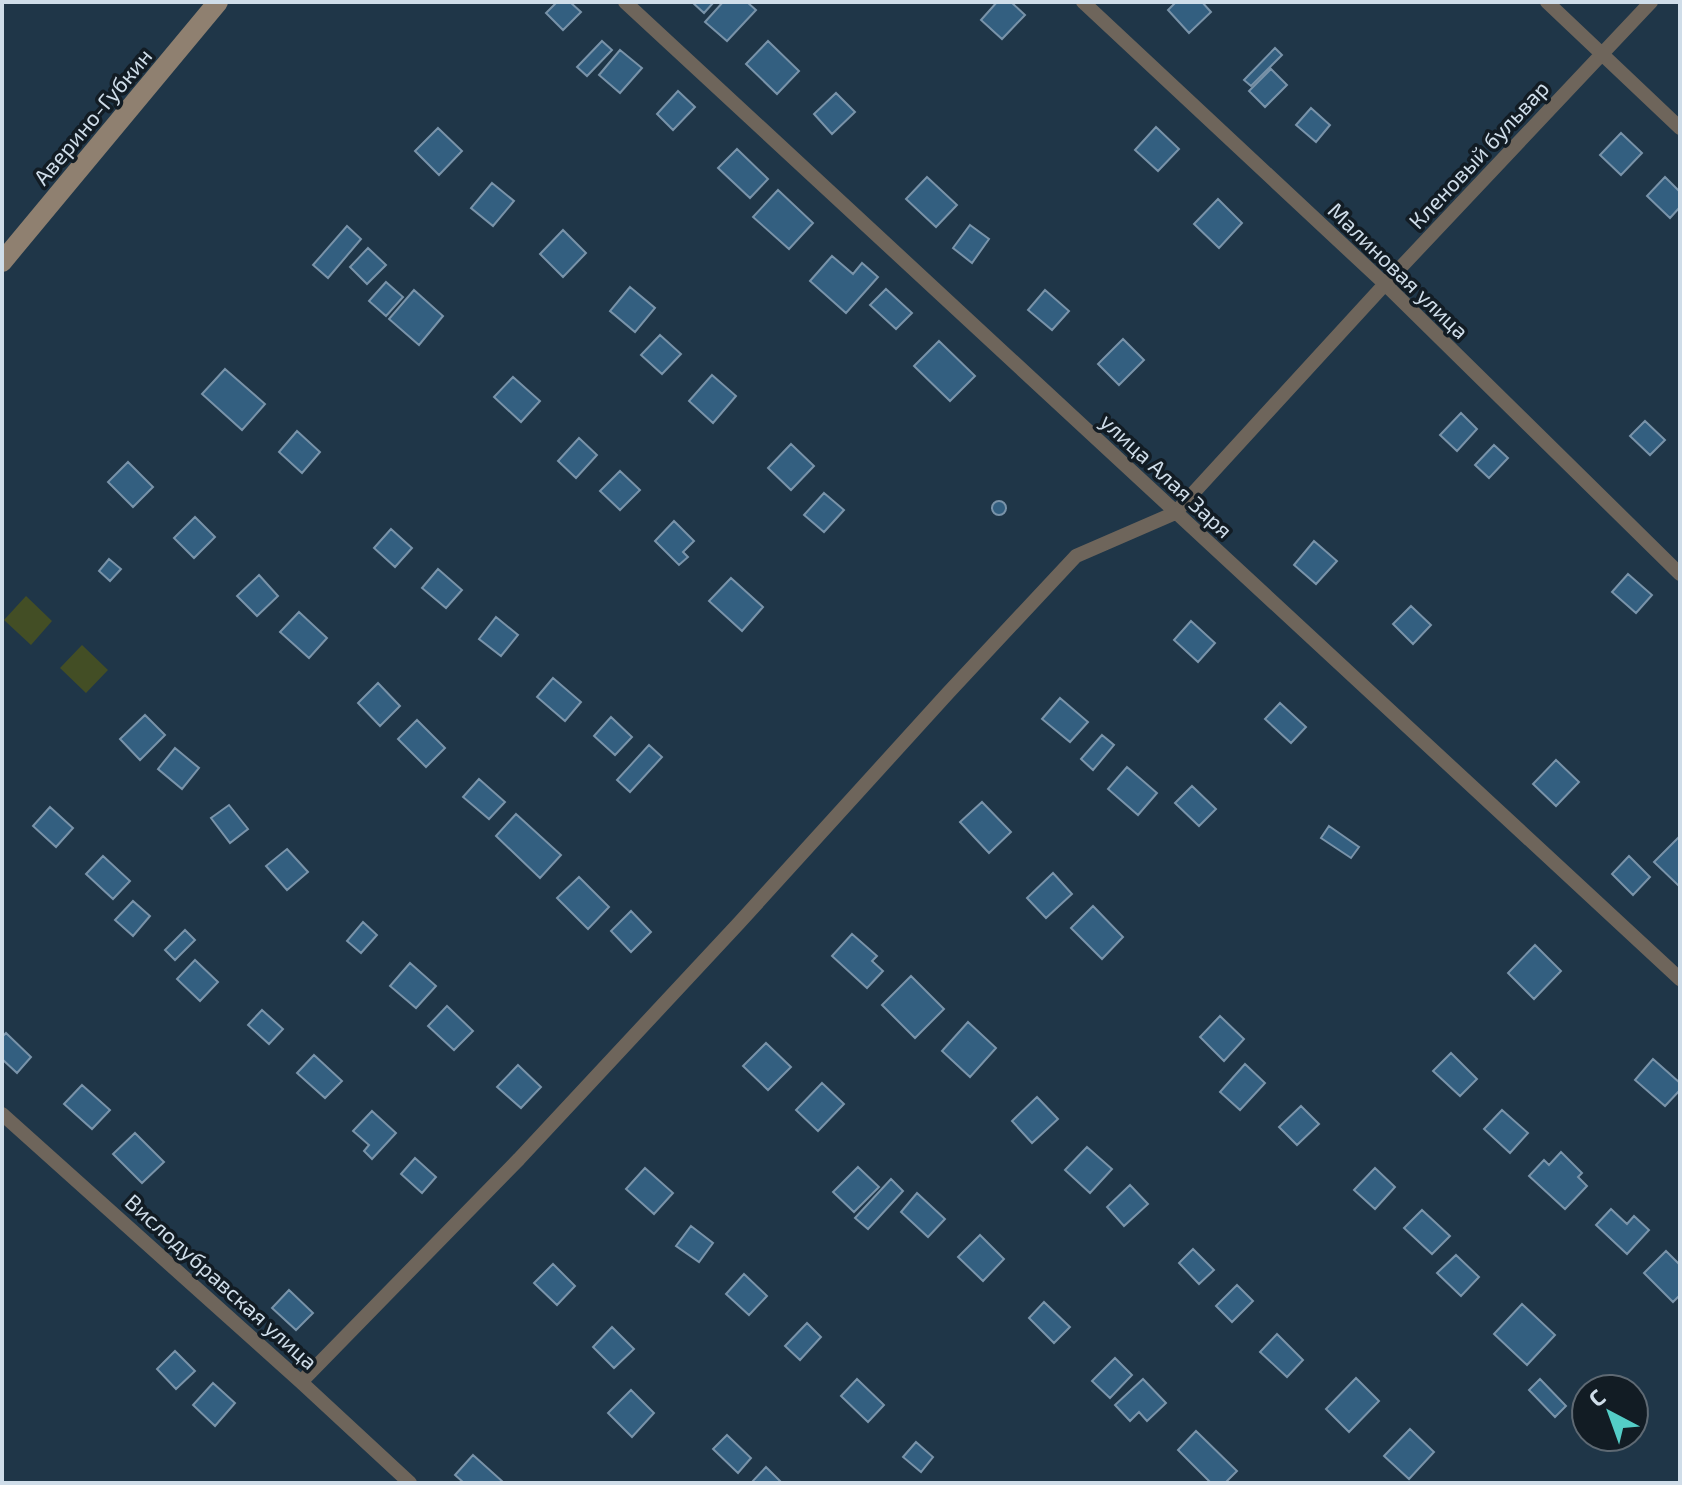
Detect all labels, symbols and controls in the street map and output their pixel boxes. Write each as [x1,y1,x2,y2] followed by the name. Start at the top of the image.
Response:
[27,43,157,190] street label: Аверино-Губкин
[1403,75,1554,234] street label: Кленовый бульвар
[1323,196,1474,344] street label: Малиновая улица
[1095,407,1238,543] street label: улица Алая Заря
[120,1188,323,1375] street label: Вислодубравская улица
[1570,1373,1650,1453] north arrow
[1583,1383,1610,1411] text: С

